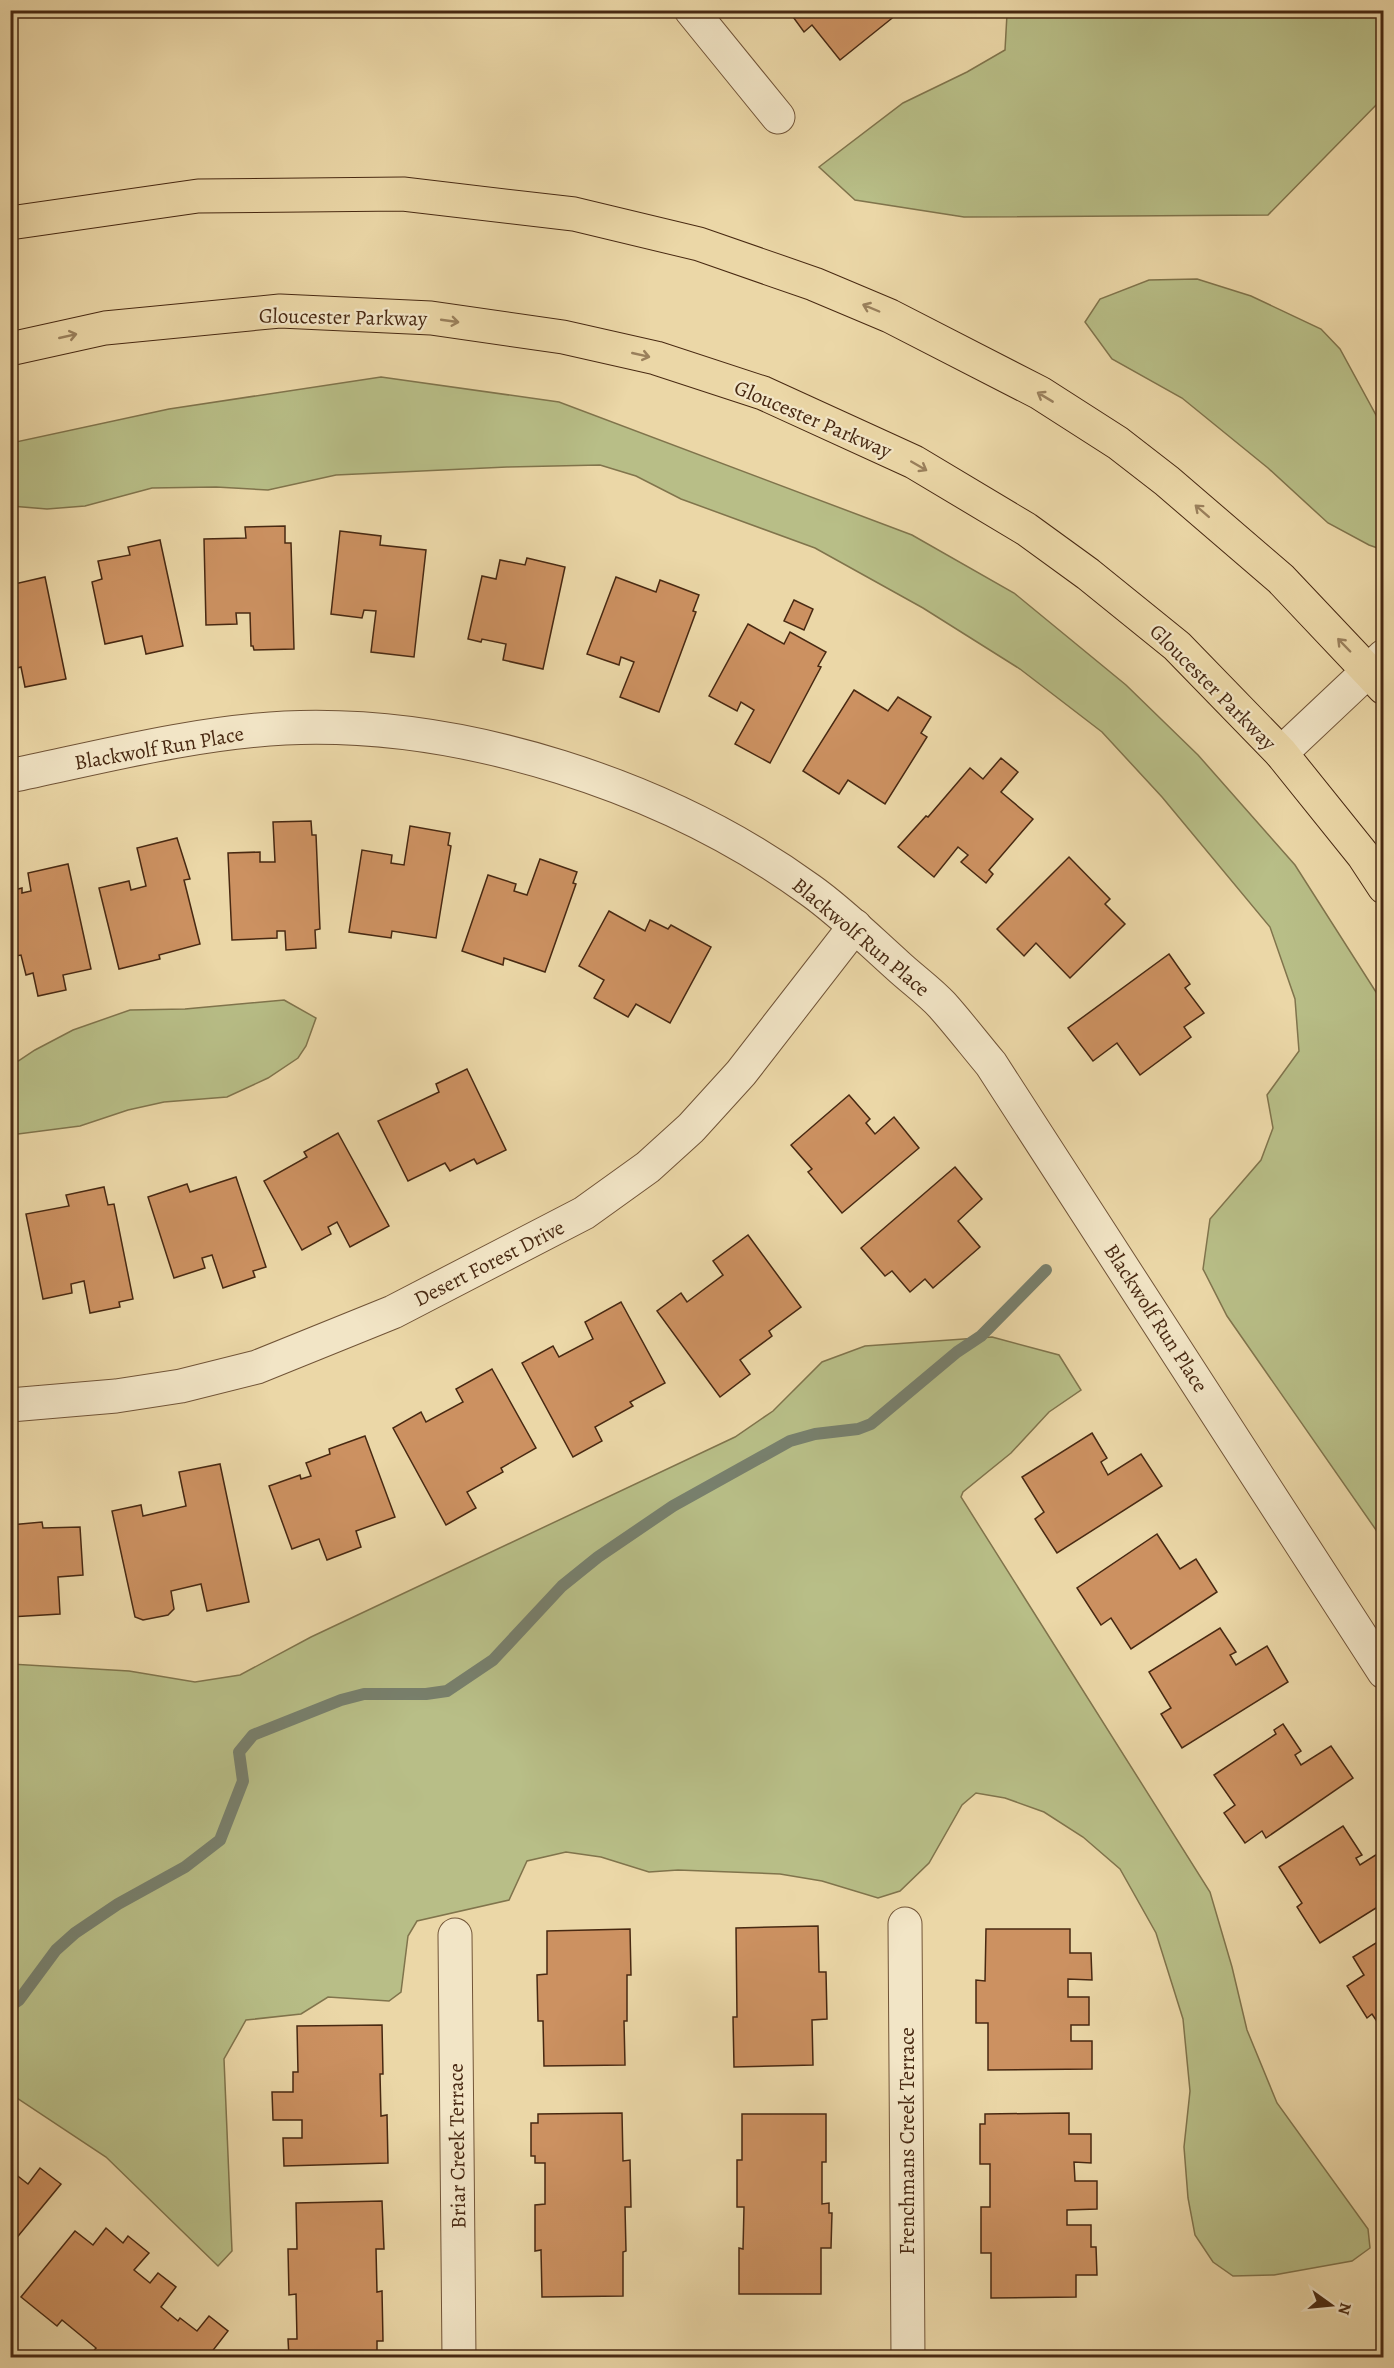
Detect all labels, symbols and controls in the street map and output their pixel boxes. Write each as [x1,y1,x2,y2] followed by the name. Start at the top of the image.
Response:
[259,302,428,332] street label: Gloucester Parkway
[862,302,881,313] one-way arrow
[439,315,459,326] one-way arrow
[57,330,77,341] one-way arrow
[631,350,651,361] one-way arrow
[730,373,897,465] street label: Gloucester Parkway
[1037,390,1054,402] one-way arrow
[910,460,927,472] one-way arrow
[1195,504,1210,518] one-way arrow
[1144,618,1283,757] street label: Gloucester Parkway
[1337,637,1352,652] one-way arrow
[72,719,246,777] street label: Blackwolf Run Place
[786,871,936,1003] street label: Blackwolf Run Place
[409,1213,569,1313] street label: Desert Forest Drive
[1098,1238,1214,1398] street label: Blackwolf Run Place
[893,2027,921,2255] street label: Frenchmans Creek Terrace
[442,2063,472,2229] street label: Briar Creek Terrace
[1301,2275,1361,2335] north arrow
[1332,2300,1357,2317] text: N

